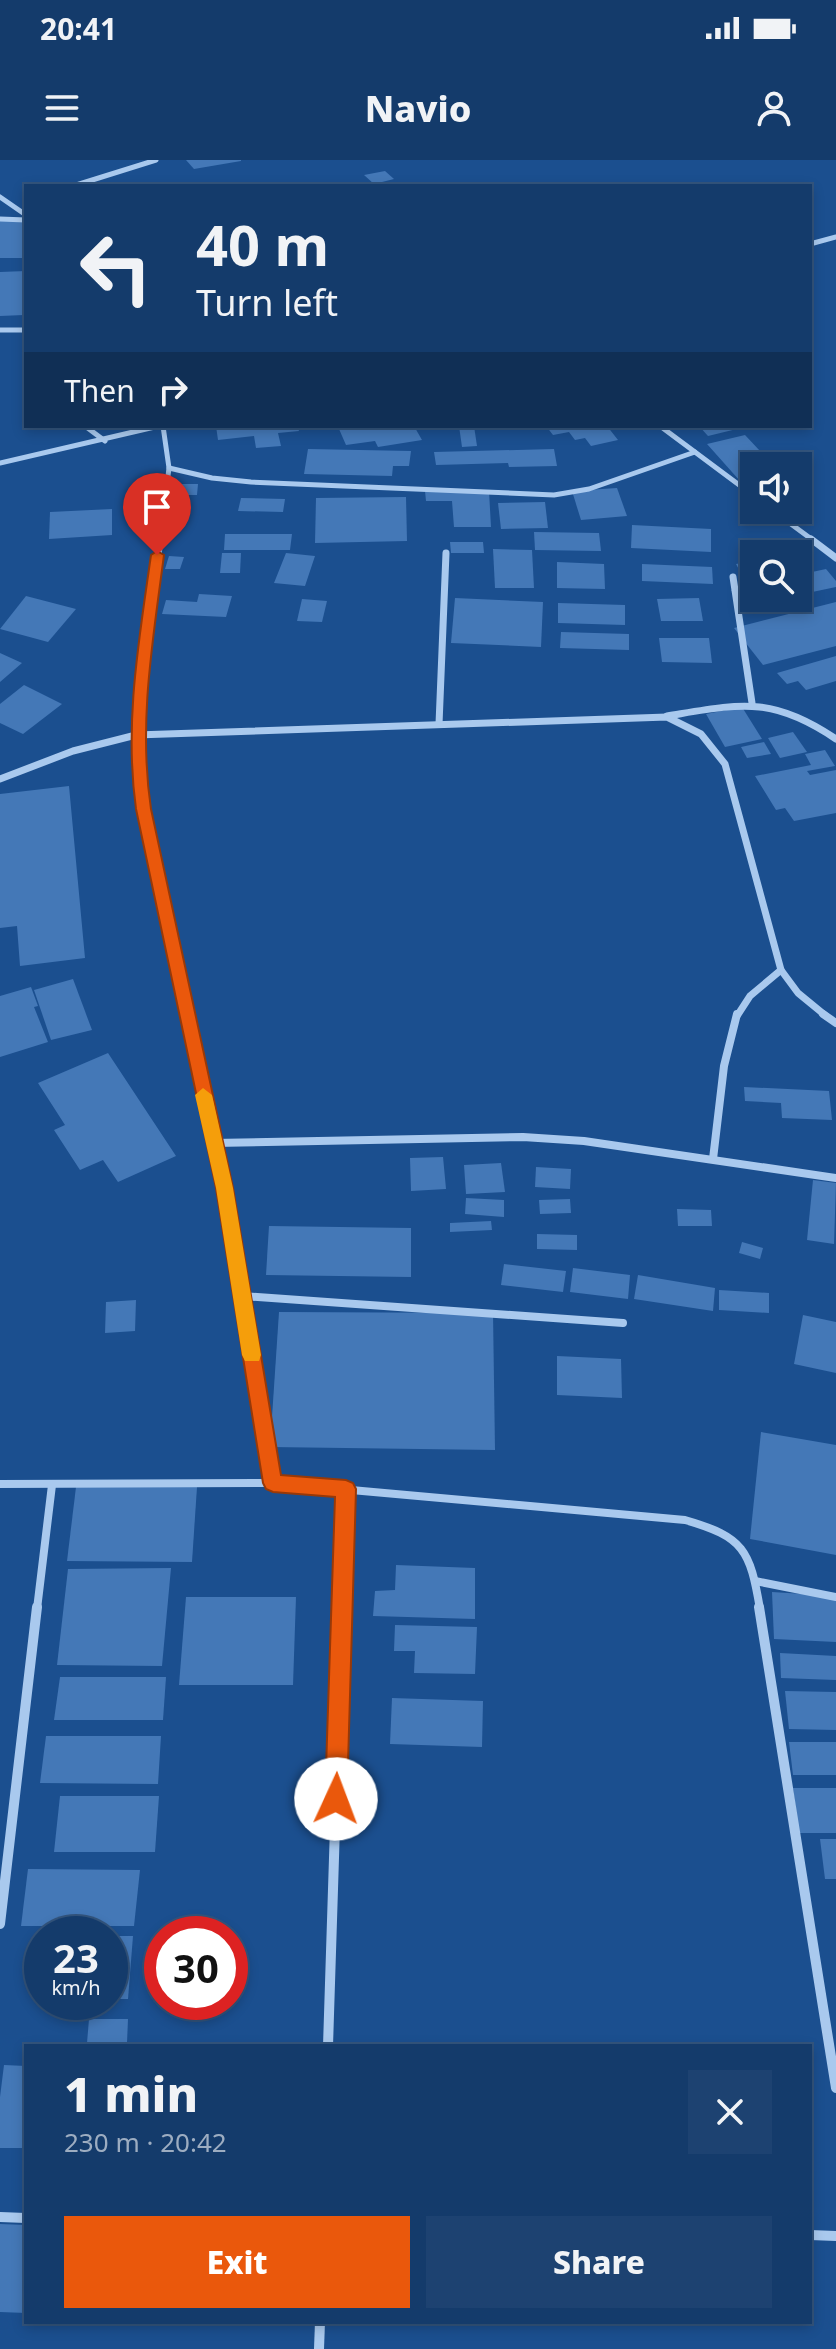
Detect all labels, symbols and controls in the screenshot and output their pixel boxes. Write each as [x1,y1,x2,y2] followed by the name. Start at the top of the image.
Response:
[40,8,117,49] text: 20:41
[365,84,471,133] text: Navio
[40,86,84,130] icon: menu
[752,86,796,130] icon: person
[196,206,329,282] text: 40 m
[64,216,168,320] icon: left
[196,278,338,327] text: Turn left
[151,368,195,412] icon: right
[64,370,135,411] text: Then
[740,452,812,612] map controls
[740,452,812,524] button: sound
[123,473,191,555] pin
[135,485,179,529] icon: arrive
[740,540,812,612] button: search
[294,1757,378,1841] position arrow
[144,1916,248,2020] speed limit sign: 30
[53,1930,99,1985] text: 23
[51,1974,101,2001] text: km/h
[64,2061,198,2126] text: 1 min
[688,2070,772,2154] button: close
[64,2124,227,2160] text: 230 m · 20:42
[64,2216,410,2308] button: Exit
[426,2216,772,2308] button: Share

